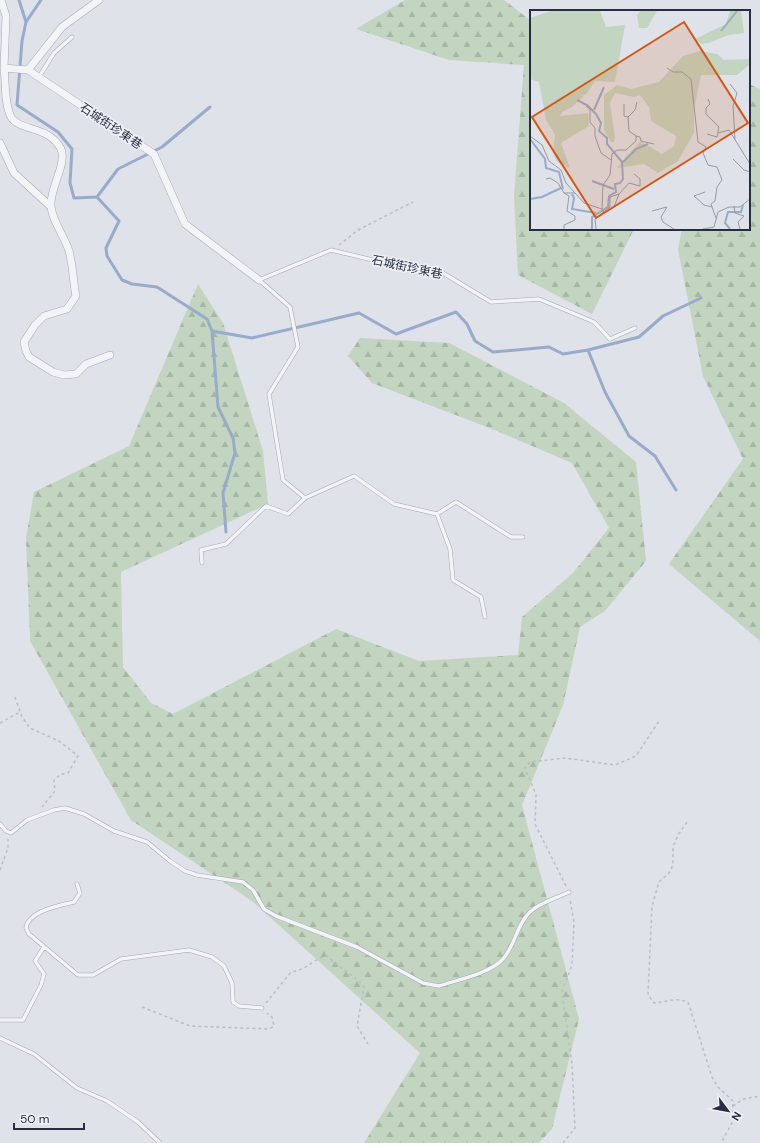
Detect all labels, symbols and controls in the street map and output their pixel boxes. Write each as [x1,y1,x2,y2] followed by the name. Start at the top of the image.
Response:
[530,10,750,230] inset map
[77,99,145,153] street label: 石城街珍東巷
[370,252,444,282] street label: 石城街珍東巷
[708,1091,748,1131] north arrow
[14,1105,84,1131] scale bar
[728,1109,745,1123] text: N
[20,1111,49,1127] text: 50 m

